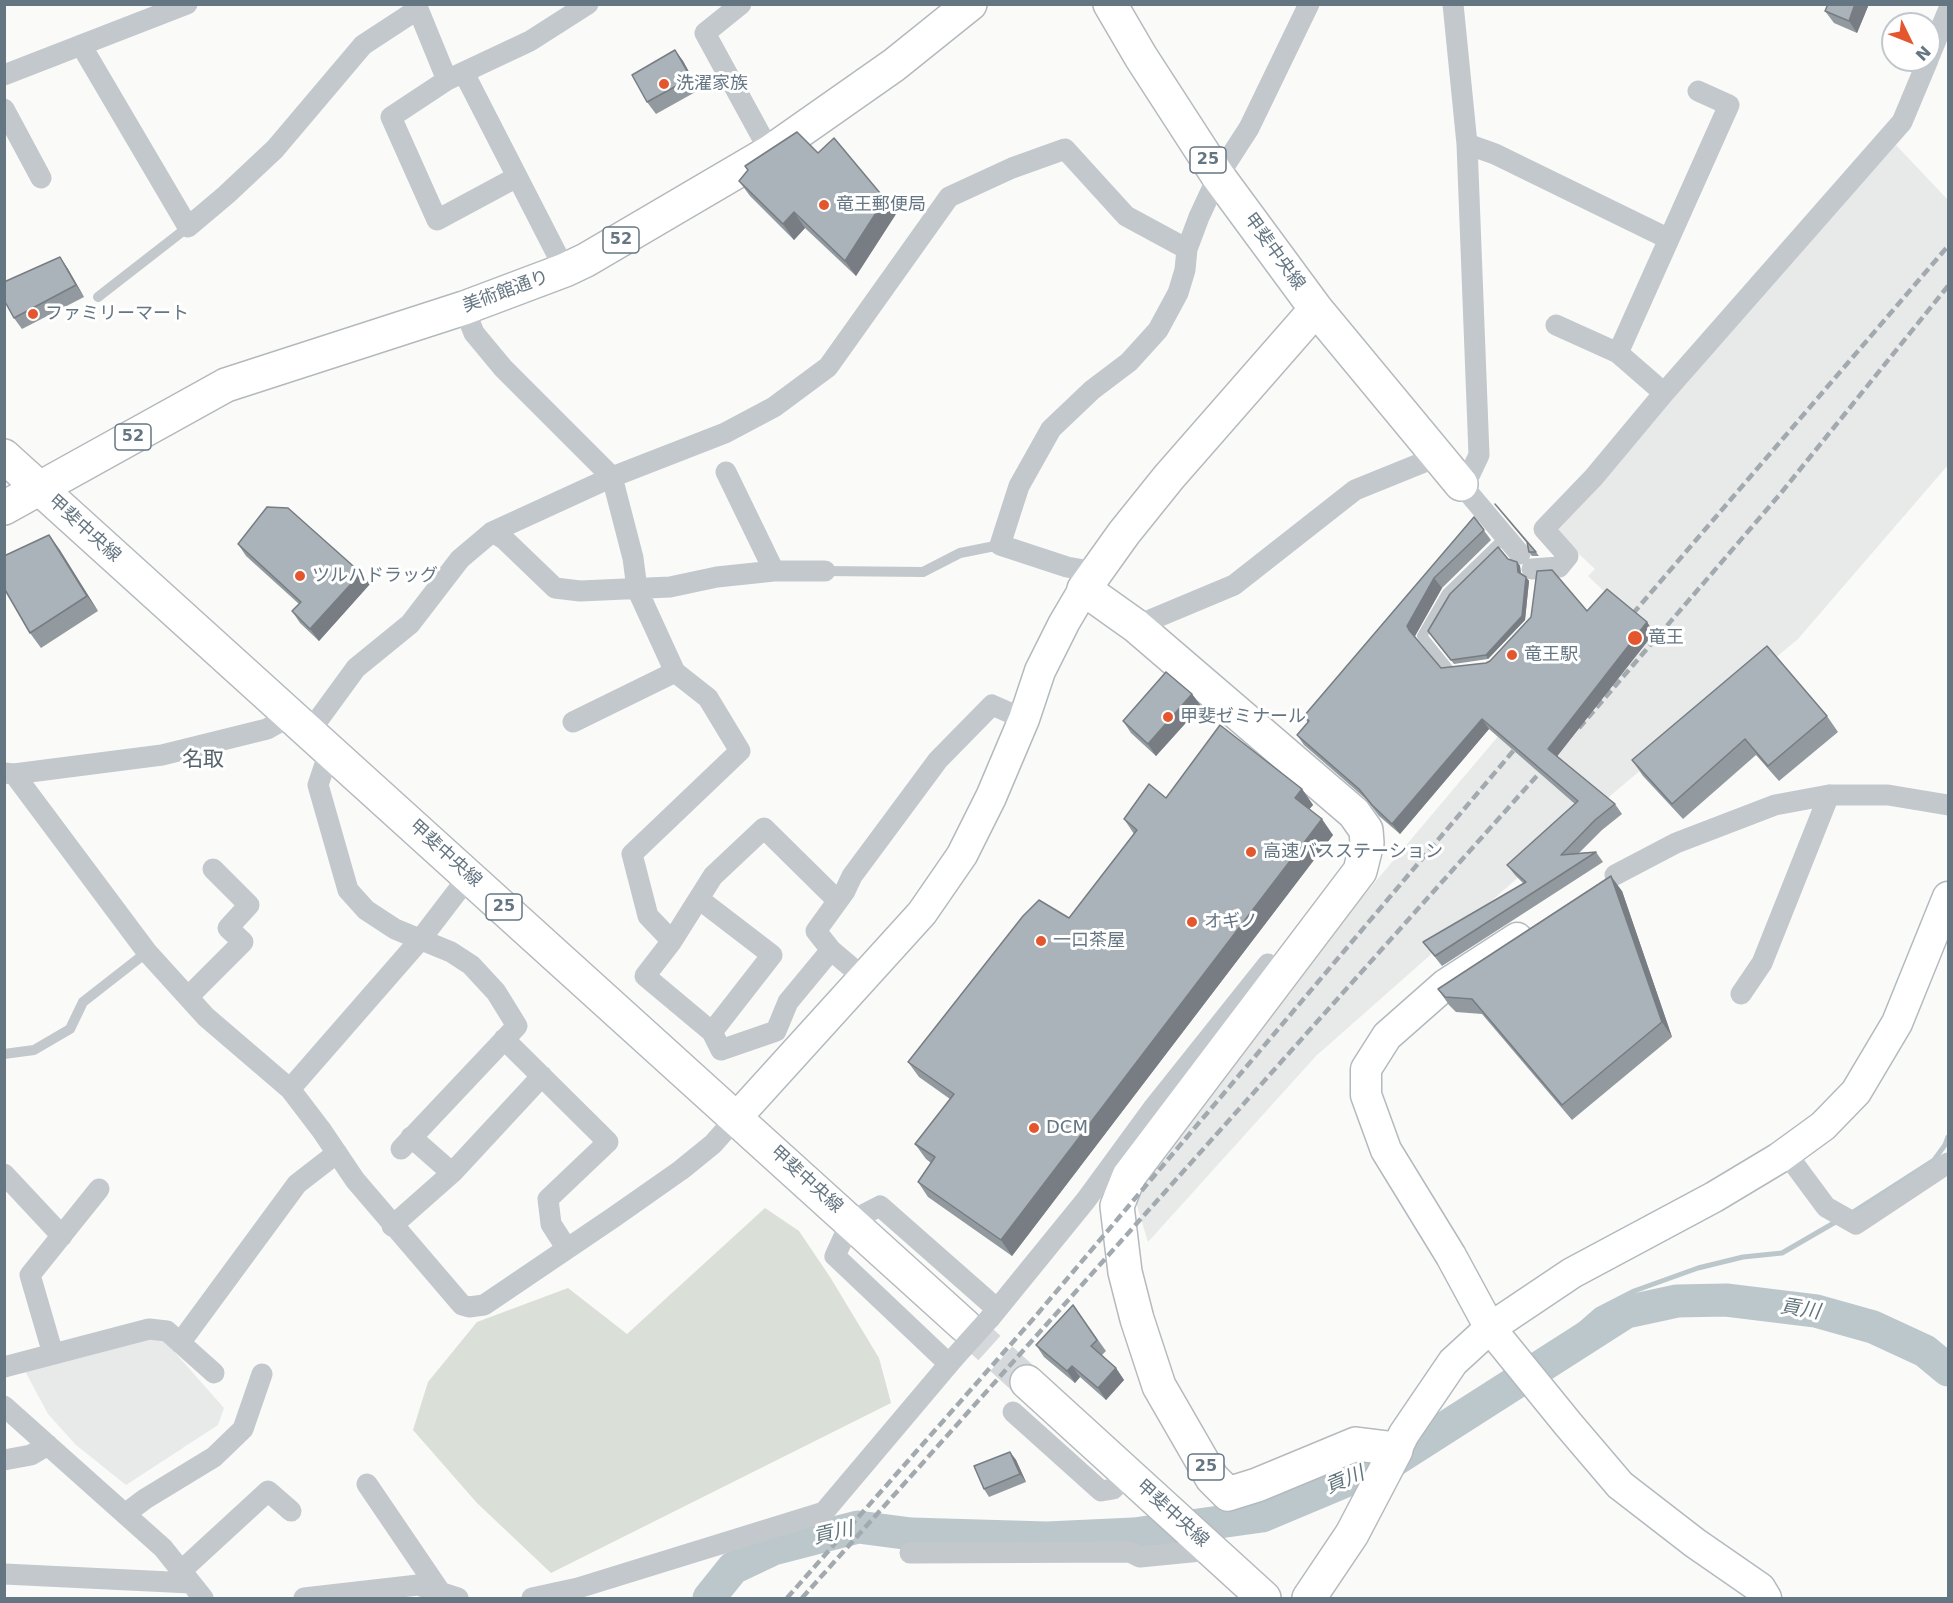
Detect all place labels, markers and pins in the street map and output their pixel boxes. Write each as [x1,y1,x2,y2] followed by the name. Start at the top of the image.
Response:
[676,73,748,95] place label: 洗濯家族
[657,77,671,91] marker: 洗濯家族
[836,194,926,216] place label: 竜王郵便局
[817,198,831,212] marker: 竜王郵便局
[45,303,189,325] place label: ファミリーマート
[26,307,40,321] marker: ファミリーマート
[312,565,438,587] place label: ツルハドラッグ
[293,569,307,583] marker: ツルハドラッグ
[1648,627,1684,649] place label: 竜王
[1626,629,1644,647] marker: 竜王
[1524,644,1578,666] place label: 竜王駅
[1505,648,1519,662] marker: 竜王駅
[1180,706,1306,728] place label: 甲斐ゼミナール
[1161,710,1175,724] marker: 甲斐ゼミナール
[1263,841,1443,863] place label: 高速バスステーション
[1244,845,1258,859] marker: 高速バスステーション
[1204,911,1258,933] place label: オギノ
[1185,915,1199,929] marker: オギノ
[1053,930,1125,952] place label: 一口茶屋
[1034,934,1048,948] marker: 一口茶屋
[1046,1117,1088,1139] place label: DCM
[1027,1121,1041,1135] marker: DCM

